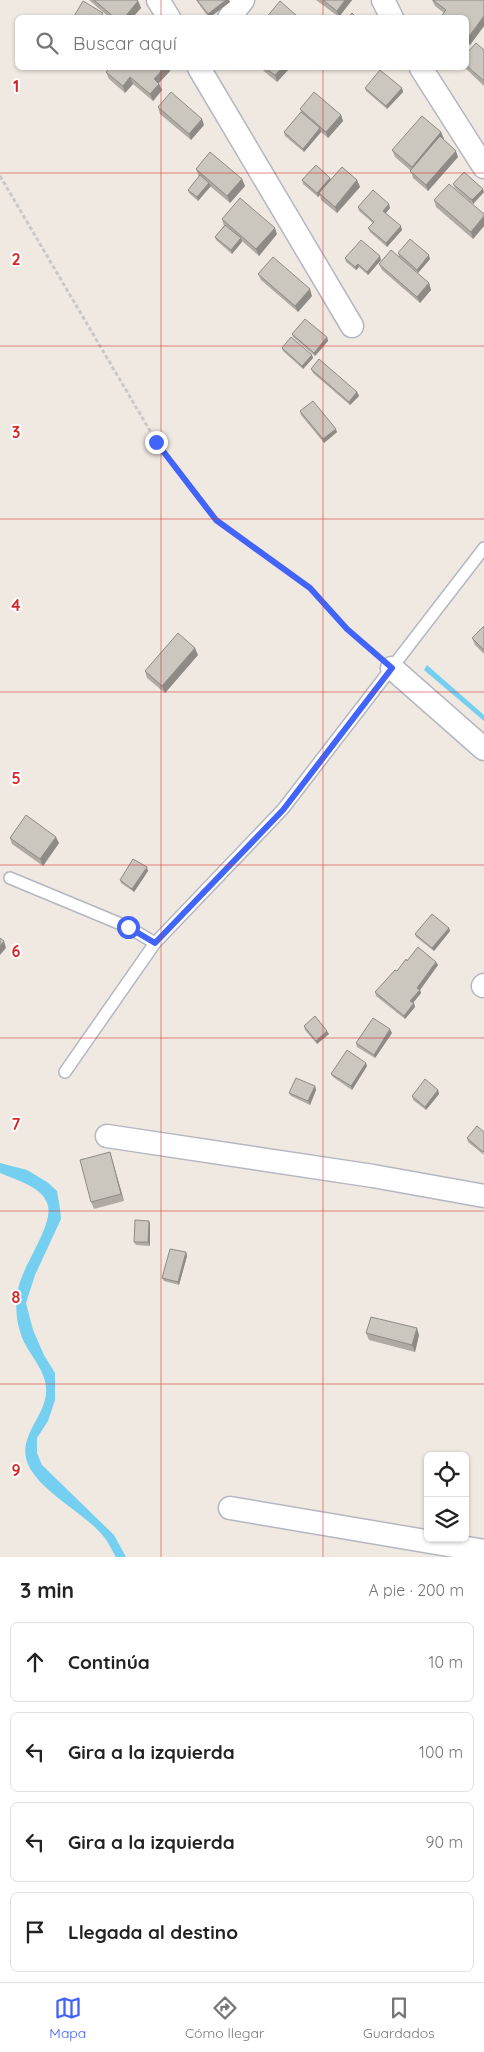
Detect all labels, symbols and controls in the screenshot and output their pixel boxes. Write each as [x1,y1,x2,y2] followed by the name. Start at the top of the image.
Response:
[15,15,469,70] search box
[33,29,61,57] icon: search
[73,31,177,55] text: Buscar aquí
[13,76,19,96] text: 1
[11,249,21,269] text: 2
[12,422,20,442] text: 3
[145,431,168,454] route end
[11,595,21,615] text: 4
[11,768,21,788] text: 5
[117,916,140,939] route start
[12,941,21,961] text: 6
[12,1114,21,1134] text: 7
[12,1287,21,1307] text: 8
[424,1452,469,1542] map controls
[424,1452,469,1497] button: locate
[11,1460,21,1480] text: 9
[424,1497,469,1542] button: layers
[20,1577,74,1603] text: 3 min
[368,1580,464,1600] text: A pie · 200 m
[21,1648,49,1676] icon: ahead
[68,1650,150,1674] text: Continúa
[429,1652,463,1672] text: 10 m
[21,1738,49,1766] icon: left
[68,1740,235,1764] text: Gira a la izquierda
[419,1742,463,1762] text: 100 m
[21,1828,49,1856] icon: left
[68,1830,235,1854] text: Gira a la izquierda
[426,1832,463,1852] text: 90 m
[21,1918,49,1946] icon: arrive
[68,1920,238,1944] text: Llegada al destino
[49,1994,86,2042] tab: Mapa
[185,1994,264,2042] tab: Cómo llegar
[363,1994,435,2042] tab: Guardados

